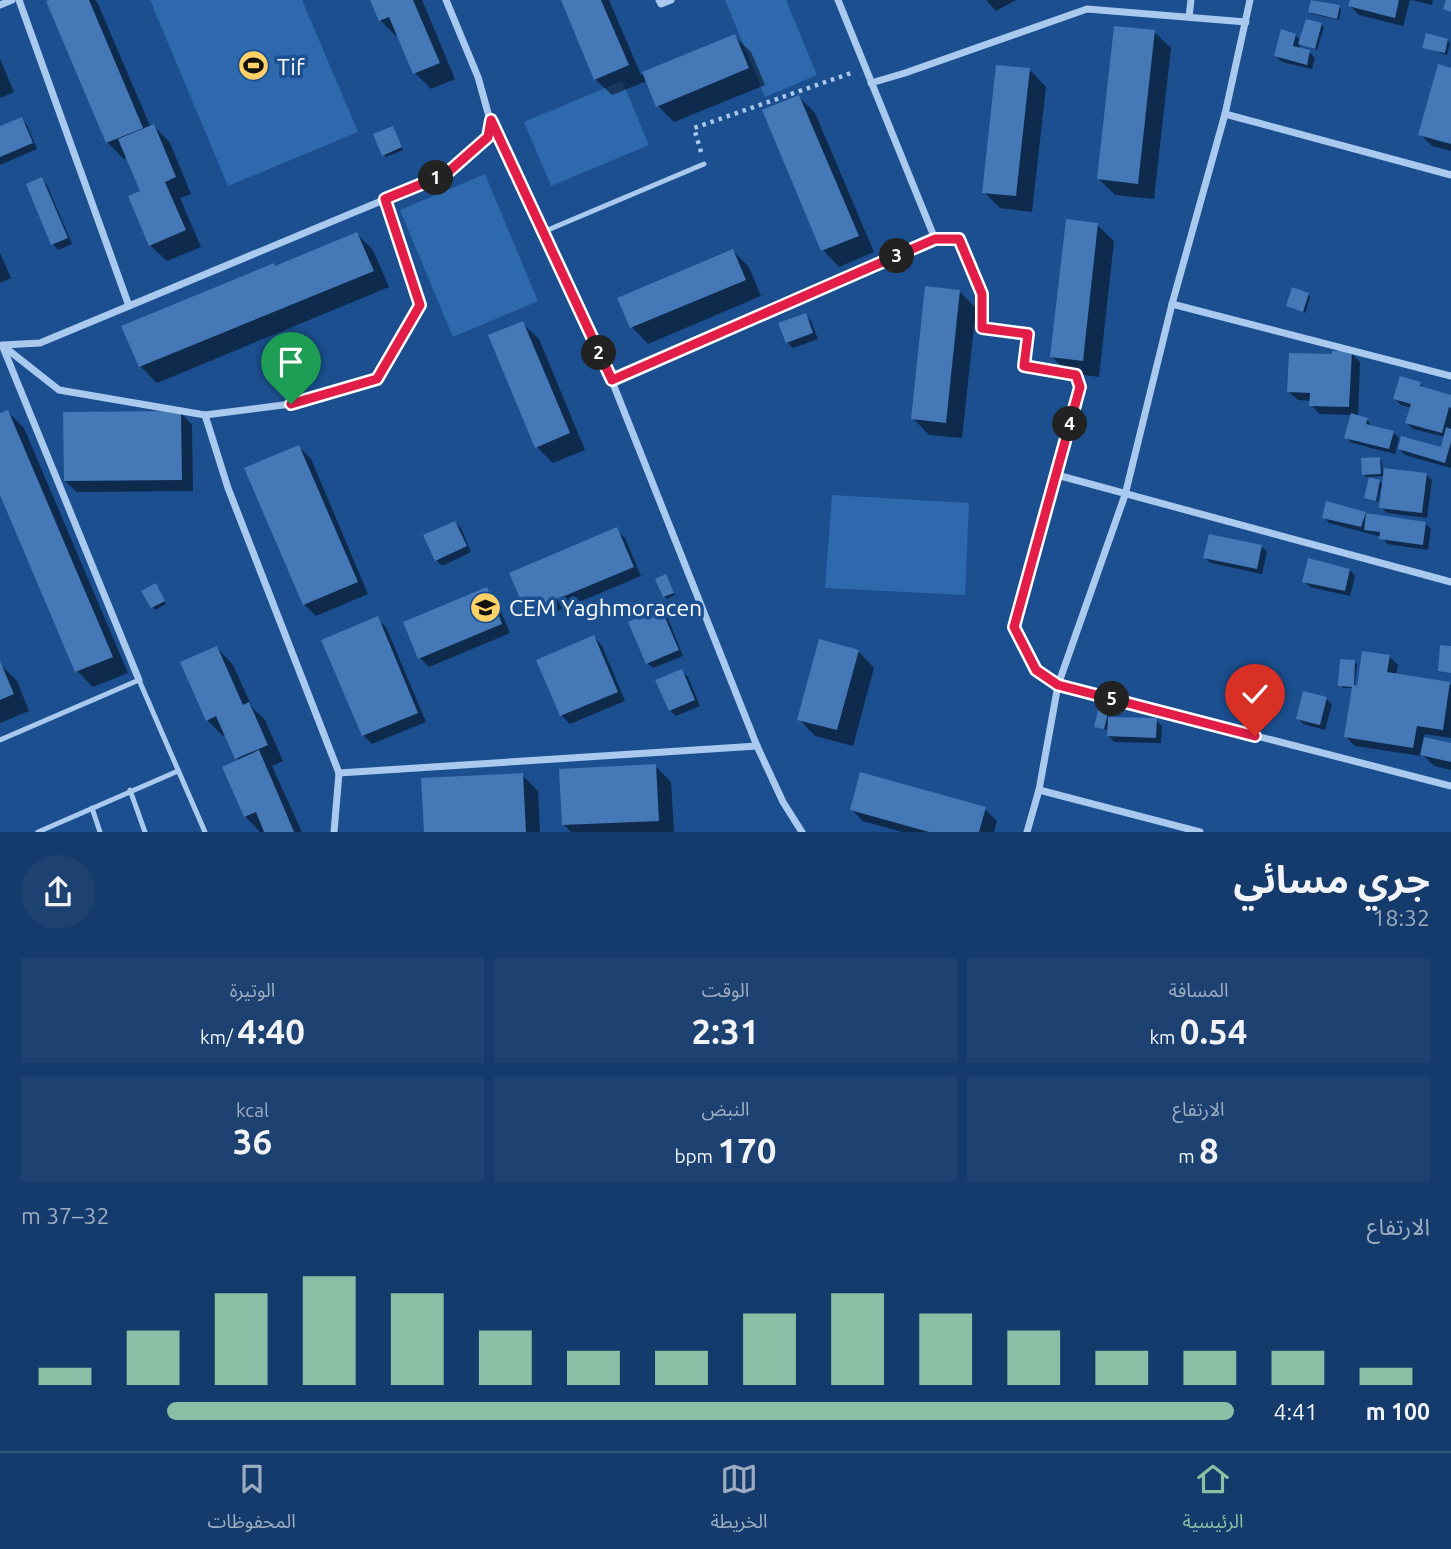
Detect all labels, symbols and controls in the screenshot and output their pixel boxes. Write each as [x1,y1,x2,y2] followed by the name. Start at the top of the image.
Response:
[237,49,271,83] sports icon: Tif
[277,54,305,79] place label: Tif
[418,160,453,196] pin: 1
[430,166,441,188] text: 1
[880,238,914,274] pin: 3
[891,244,902,266] text: 3
[261,332,321,404] pin
[582,336,616,370] pin: 2
[593,341,604,363] text: 2
[272,343,310,381] icon: arrive
[1052,406,1088,442] pin: 4
[1064,412,1075,434] text: 4
[469,590,503,624] school or university icon: CEM Yaghmoracen
[509,595,702,620] place label: CEM Yaghmoracen
[1225,664,1285,736] pin
[1236,675,1274,713] icon: check
[1094,682,1130,716] pin: 5
[1106,687,1117,709] text: 5
[21,855,95,929] button: share
[1233,858,1430,900] text: جري مسائي
[1372,905,1430,930] text: 18:32
[230,979,275,1001] text: الوتيرة
[702,979,749,1001] text: الوقت
[1169,979,1228,1001] text: المسافة
[237,1011,305,1051] text: 4:40
[692,1011,759,1051] text: 2:31
[1180,1011,1248,1051] text: 0.54
[200,1026,237,1048] text: /km
[1149,1026,1180,1048] text: km
[701,1098,750,1120] text: النبض
[1172,1098,1225,1120] text: الارتفاع
[236,1099,269,1121] text: kcal
[233,1121,272,1161] text: 36
[717,1130,777,1170] text: 170
[1199,1130,1219,1170] text: 8
[674,1145,717,1167] text: bpm
[1178,1145,1199,1167] text: m
[21,1203,109,1228] text: 32–37 m
[1367,1214,1430,1239] text: الارتفاع
[1273,1399,1318,1424] text: 4:41
[1366,1399,1430,1424] text: 100 m
[207,1460,296,1542] tab: المحفوظات
[711,1460,768,1542] tab: الخريطة
[1182,1460,1244,1542] tab: الرئيسية

